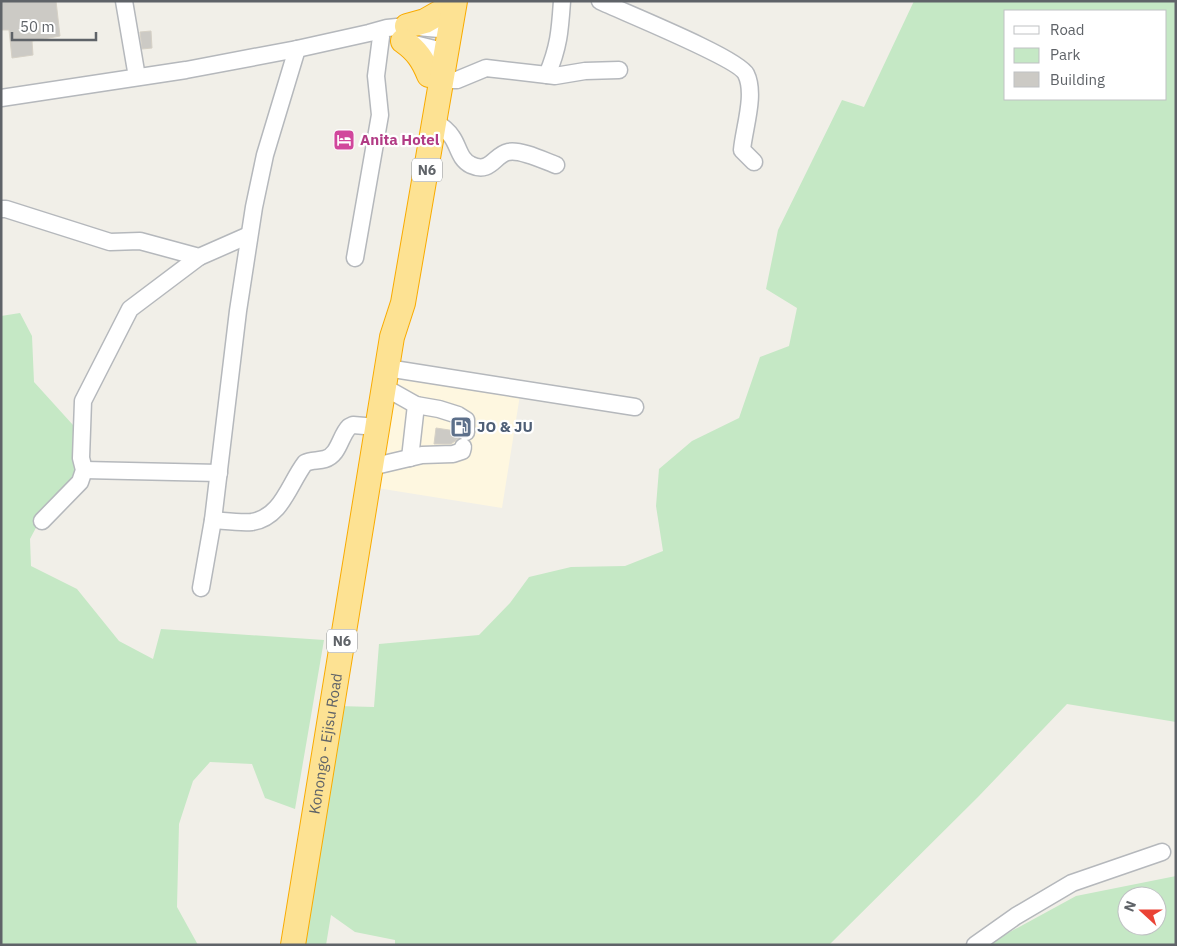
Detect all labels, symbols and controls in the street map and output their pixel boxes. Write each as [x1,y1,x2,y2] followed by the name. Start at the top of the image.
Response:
[12,10,96,42] scale bar
[1004,10,1167,100] legend
[20,17,55,36] text: 50 m
[1050,20,1085,39] text: Road
[1050,45,1080,64] text: Park
[1050,70,1105,89] text: Building
[332,128,356,152] hotel icon: Anita Hotel
[360,130,440,149] place label: Anita Hotel
[412,158,442,182] road number: N6
[449,415,473,439] fuel station icon: JO & JU
[477,417,533,436] place label: JO & JU
[327,630,357,652] road number: N6
[304,672,346,815] street label: Konongo - Ejisu Road
[1117,886,1167,936] north arrow
[1120,898,1140,914] text: N

